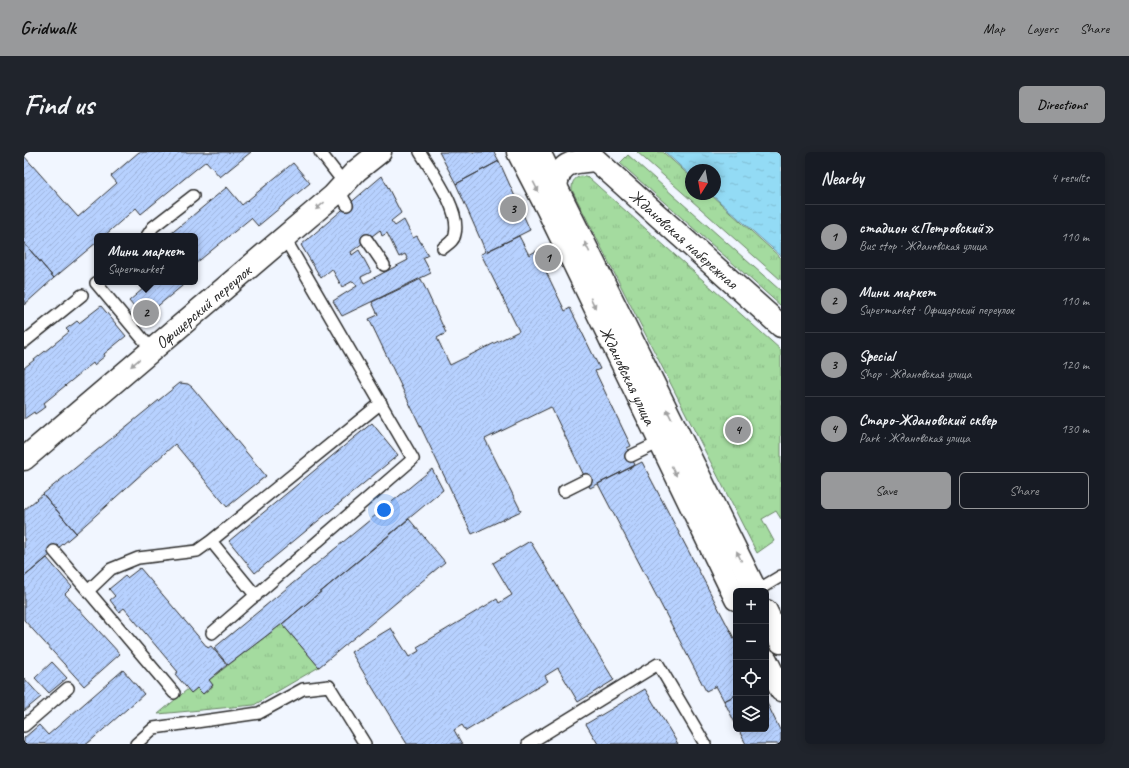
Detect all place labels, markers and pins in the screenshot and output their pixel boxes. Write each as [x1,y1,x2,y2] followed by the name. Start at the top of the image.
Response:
[500,194,526,224] pin: 3
[535,243,561,273] pin: 1
[133,298,159,328] pin: 2
[725,415,751,445] pin: 4

